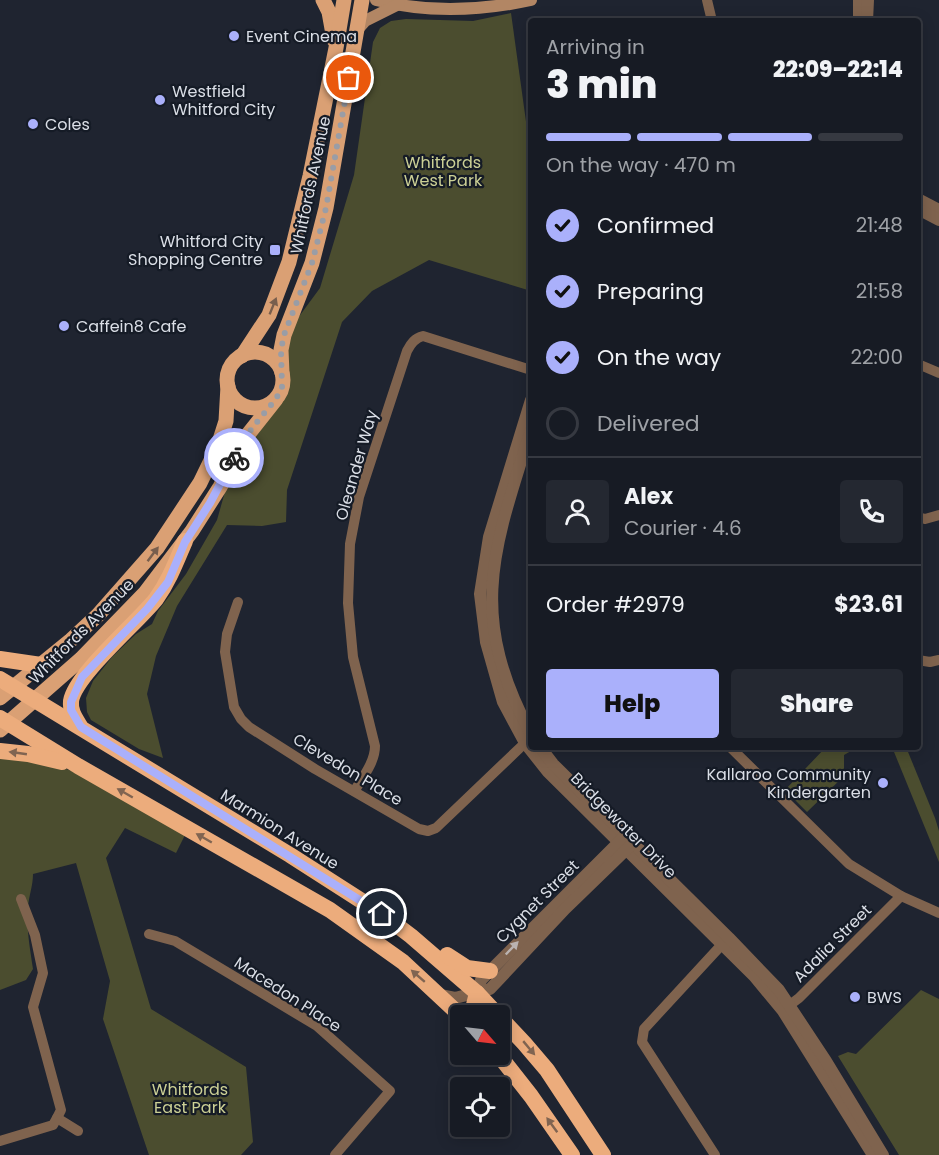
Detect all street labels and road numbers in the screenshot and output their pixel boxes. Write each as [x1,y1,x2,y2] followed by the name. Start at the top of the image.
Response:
[285,114,336,256] street label: Whitfords Avenue
[330,407,383,523] street label: Oleander Way
[24,573,139,689] street label: Whitfords Avenue
[289,728,407,811] street label: Clevedon Place
[566,767,682,883] street label: Bridgewater Drive
[216,784,343,875] street label: Marmion Avenue
[491,854,584,948] street label: Cygnet Street
[788,899,877,988] street label: Adalia Street
[230,951,346,1038] street label: Macedon Place

